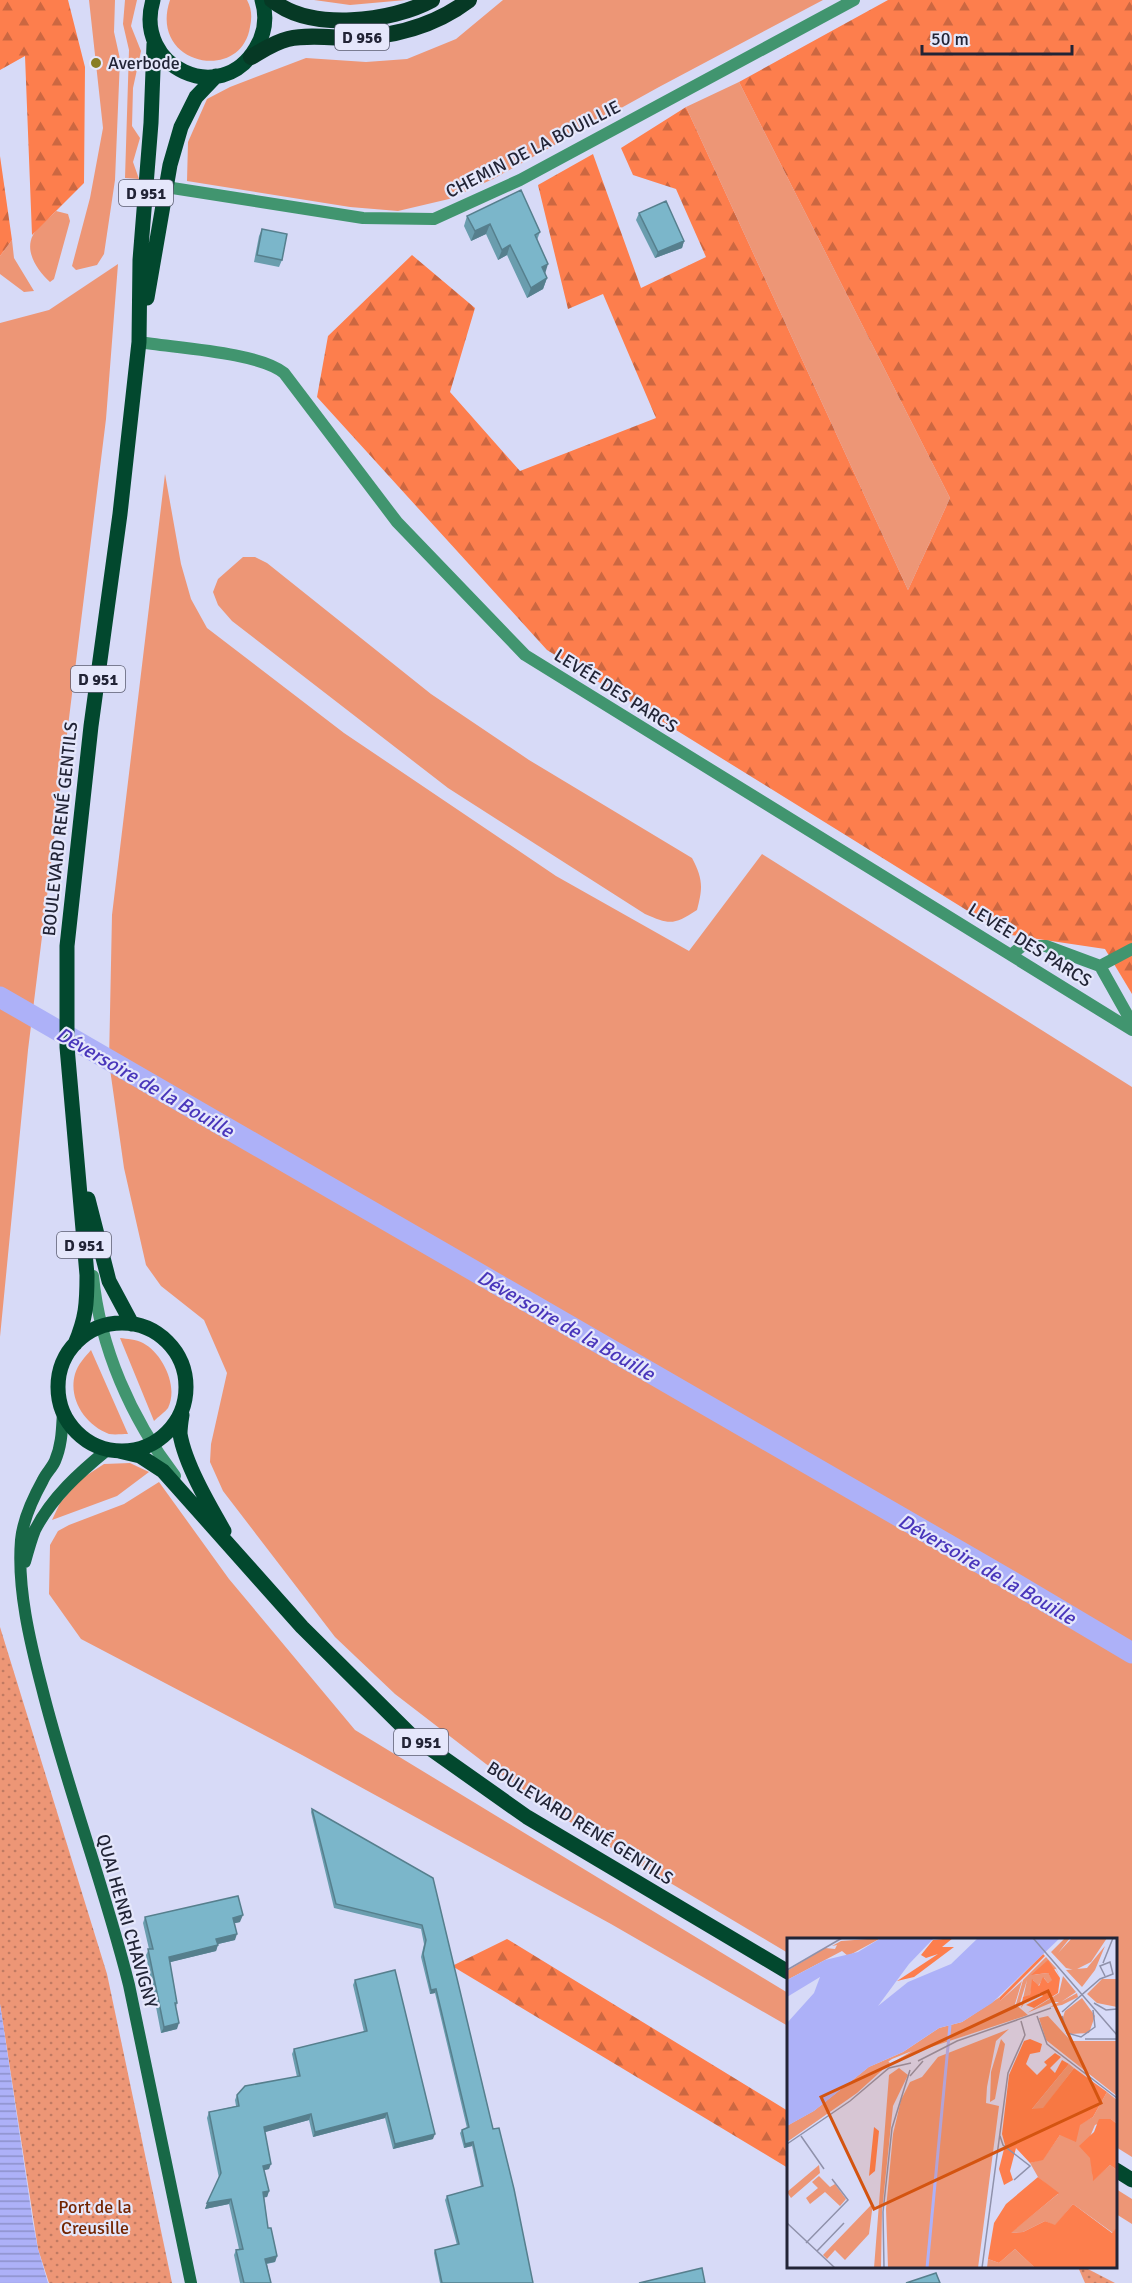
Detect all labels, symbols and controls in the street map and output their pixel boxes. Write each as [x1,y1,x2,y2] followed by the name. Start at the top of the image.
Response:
[922,18,1072,56] scale bar
[335,24,389,50] road number: D 956
[931,28,969,50] text: 50 m
[108,52,180,74] place label: Averbode
[89,56,103,70] marker: Averbode
[442,95,624,203] street label: CHEMIN DE LA BOUILLIE
[119,180,173,206] road number: D 951
[550,644,682,738] street label: LEVÉE DES PARCS
[71,666,125,692] road number: D 951
[38,721,82,937] street label: BOULEVARD RENÉ GENTILS
[964,898,1096,992] street label: LEVÉE DES PARCS
[52,1021,239,1144] water label: Déversoire de la Bouille
[57,1232,111,1258] road number: D 951
[473,1264,660,1387] water label: Déversoire de la Bouille
[894,1508,1081,1631] water label: Déversoire de la Bouille
[394,1729,448,1755] road number: D 951
[483,1757,677,1889] street label: BOULEVARD RENÉ GENTILS
[92,1832,162,2010] street label: QUAI HENRI CHAVIGNY
[787,1938,1117,2268] inset map
[58,2196,132,2239] park label: Port de la Creusille

